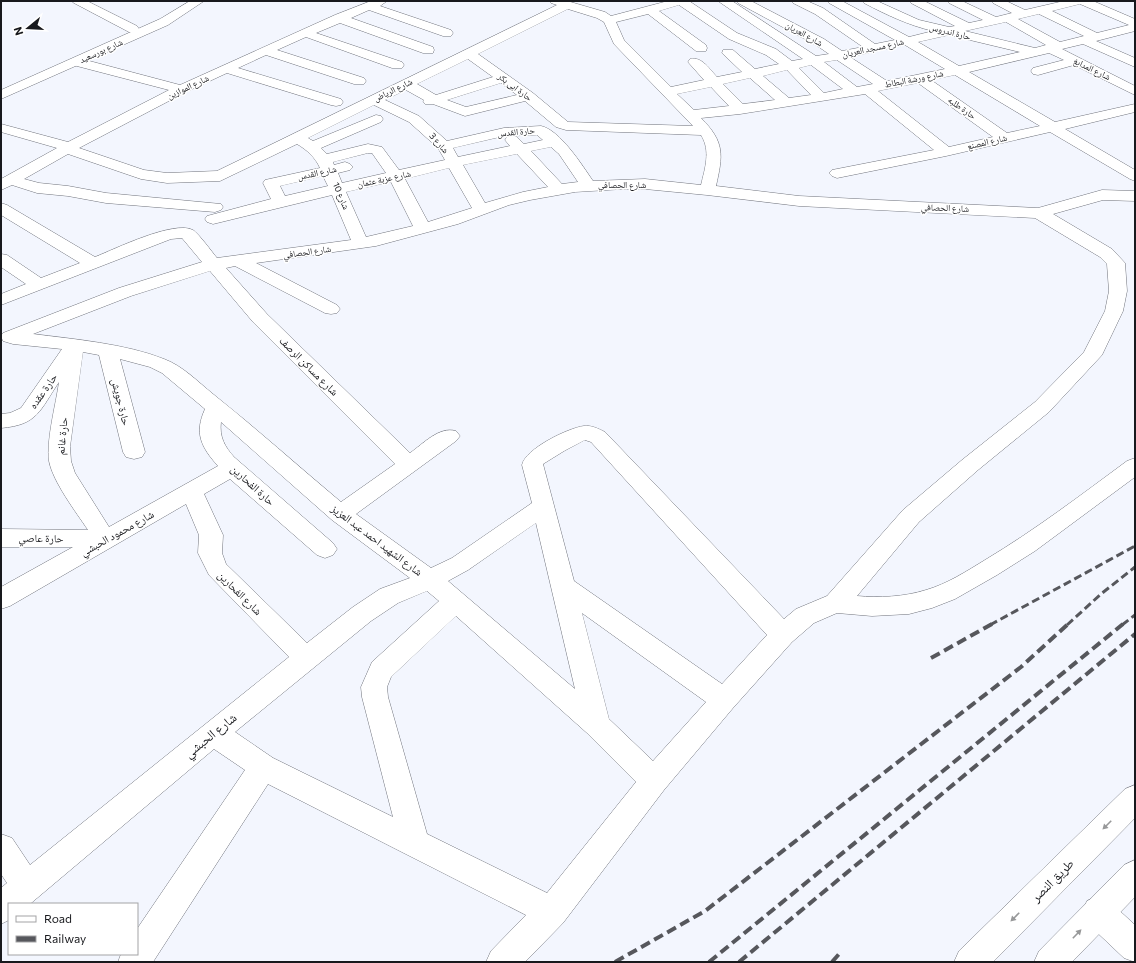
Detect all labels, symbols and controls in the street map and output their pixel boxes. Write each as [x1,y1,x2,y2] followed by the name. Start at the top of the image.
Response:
[8,8,48,48] north arrow
[783,19,825,49] street label: شارع العريان
[928,21,972,42] street label: حارة اندروس
[11,25,25,37] text: N
[77,36,125,66] street label: شارع بورسعيد
[841,36,905,60] street label: شارع مسجد العريان
[1071,55,1113,83] street label: شارع المدابغ
[884,67,945,91] street label: شارع ورشة البطاط
[495,70,535,103] street label: حارة ابى بكر
[165,72,211,102] street label: شارع الموازين
[372,75,414,105] street label: شارع الرياض
[946,94,979,122] street label: حارة طلبه
[497,124,536,139] street label: حارة القدس
[427,130,451,156] street label: شارع 3
[966,132,1008,152] street label: شارع المصنع
[296,163,338,183] street label: شارع القدس
[356,167,412,191] street label: شارع عزبة عثمان
[598,179,646,192] street label: شارع الحصافي
[330,181,352,212] street label: شارع 10
[921,201,969,216] street label: شارع الحصافي
[282,243,332,263] street label: شارع الحصافي
[276,333,342,399] street label: شارع مساكن الرصف
[26,371,59,411] street label: حارة عقده
[108,377,134,427] street label: حارة جويش
[53,417,72,456] street label: حارة غانم
[228,462,278,508] street label: حارة الفحارين
[328,501,425,579] street label: شارع الشهيد احمد عبد العزيز
[78,507,157,561] street label: شارع محمود الحبشي
[18,531,64,547] street label: حارة عاصي
[215,568,265,618] street label: شارع الفحارين
[180,709,242,764] street label: شارع الحبشي
[1102,820,1112,830] one-way arrow
[1026,855,1078,906] street label: طريق النصر
[8,903,138,955] legend
[44,911,72,925] text: Road
[1010,912,1020,922] one-way arrow
[1072,929,1082,939] one-way arrow
[44,931,86,945] text: Railway

